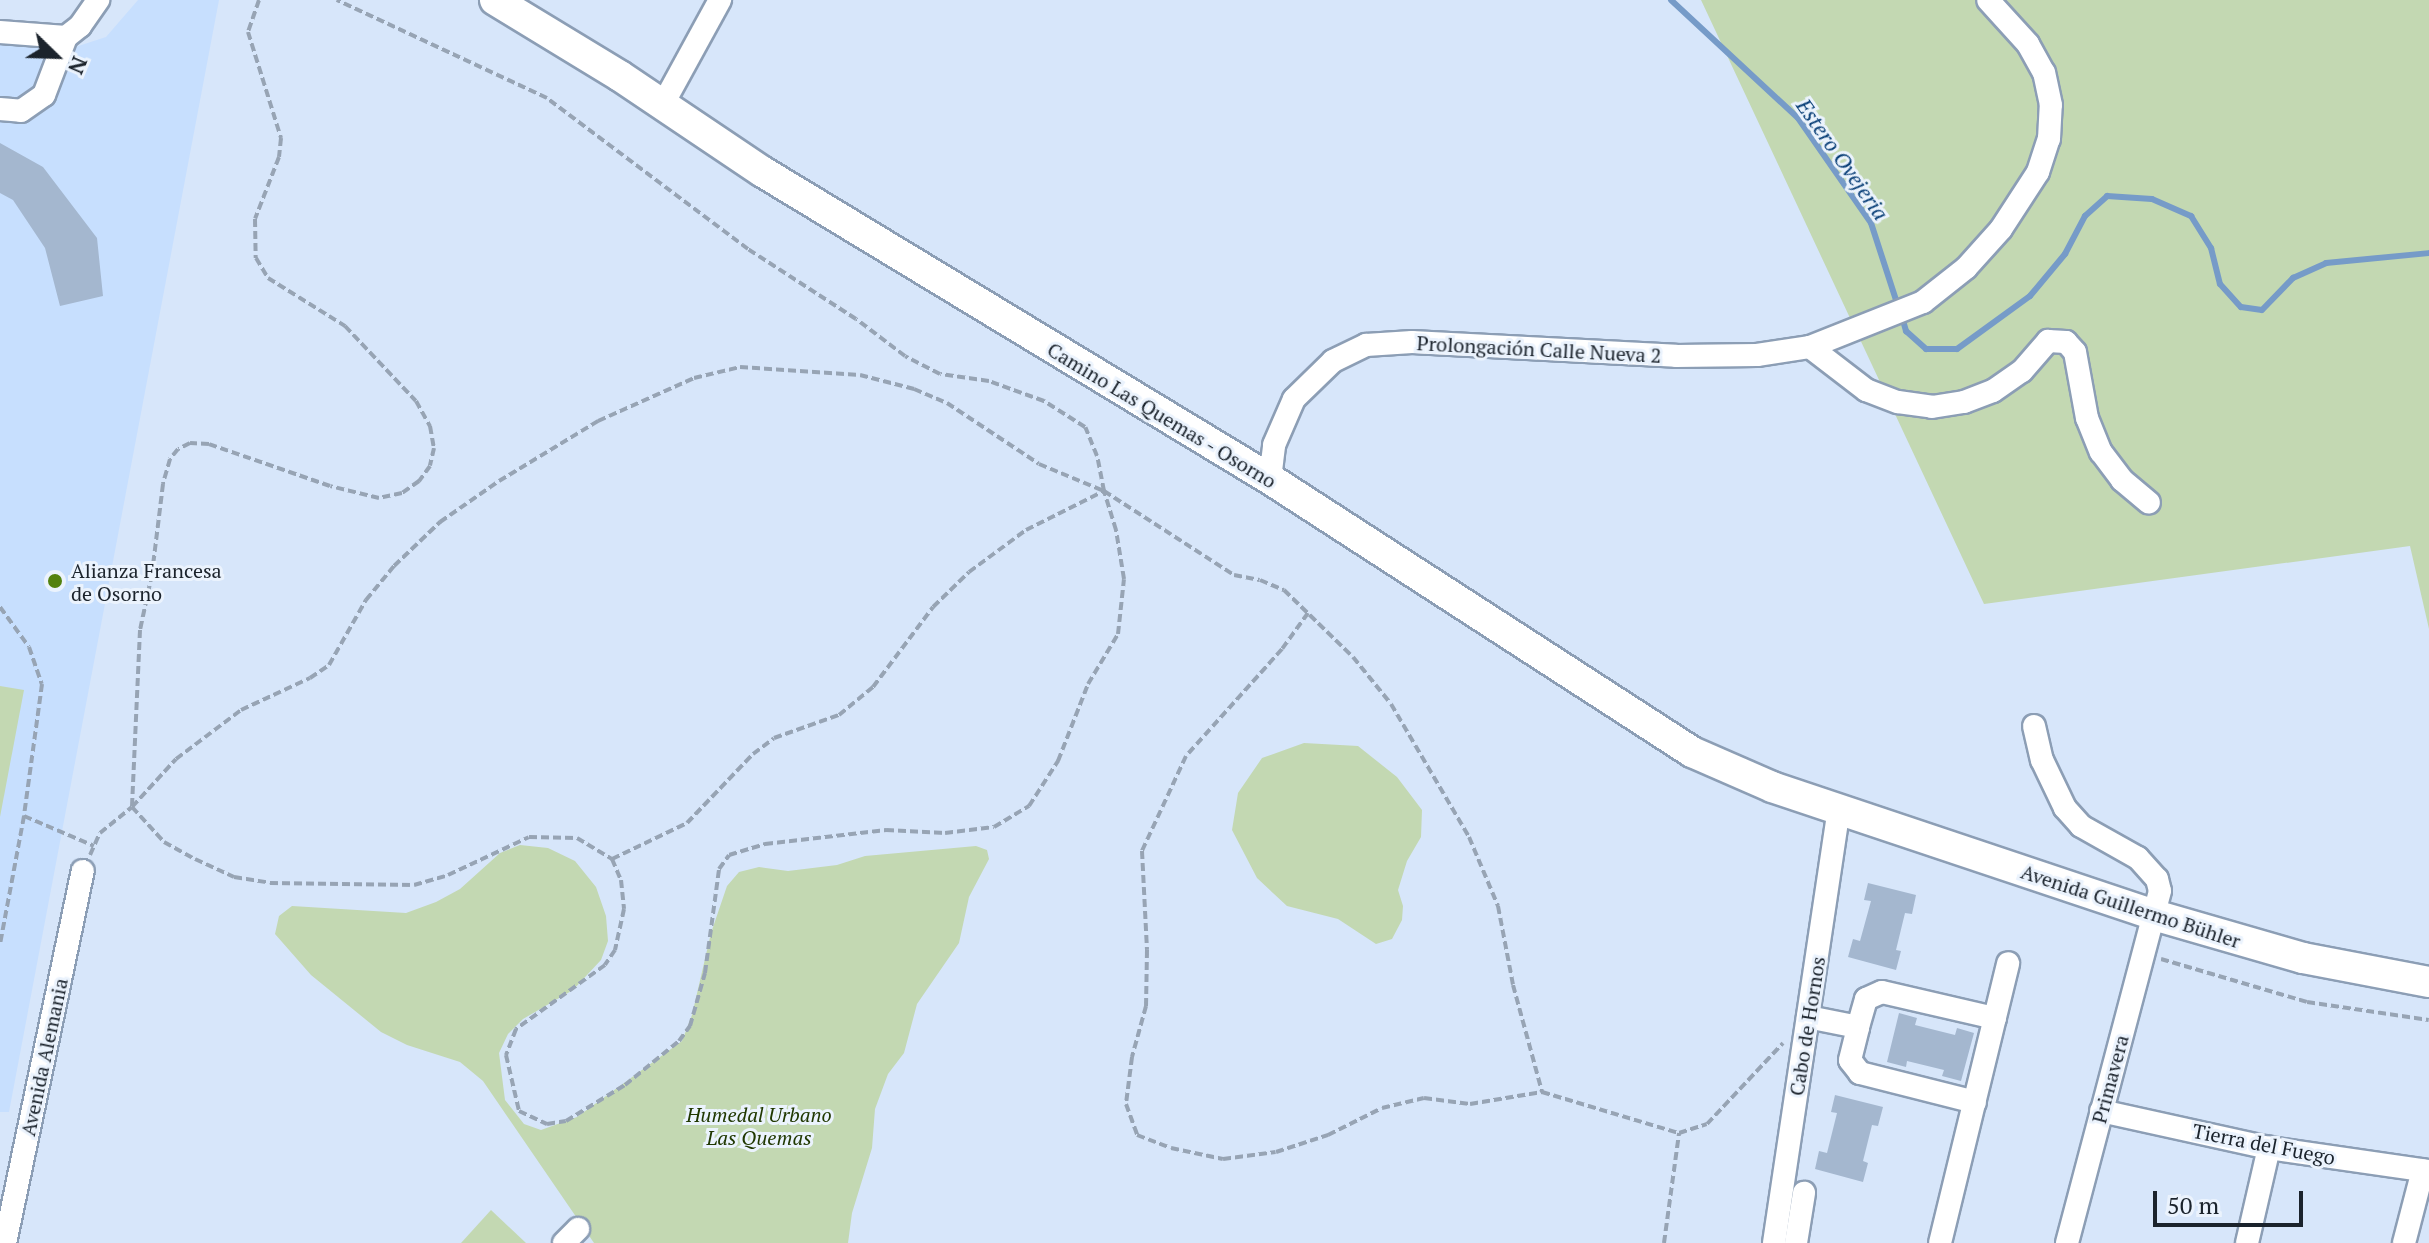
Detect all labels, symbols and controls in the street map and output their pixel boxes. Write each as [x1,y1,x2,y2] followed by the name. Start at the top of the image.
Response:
[16,16,96,96] north arrow
[62,52,95,79] text: N
[1791,93,1895,225] water label: Estero Ovejeria
[1416,331,1662,367] street label: Prolongación Calle Nueva 2
[1043,337,1281,493] street label: Camino Las Quemas - Osorno
[71,558,222,605] place label: Alianza Francesa de Osorno
[46,572,64,590] marker: Alianza Francesa de Osorno
[2018,859,2244,953] street label: Avenida Guillermo Bühler
[1784,955,1830,1097] street label: Cabo de Hornos
[16,976,72,1138] street label: Avenida Alemania
[2087,1032,2133,1126] street label: Primavera
[686,1103,832,1150] park label: Humedal Urbano Las Quemas
[2191,1118,2337,1170] street label: Tierra del Fuego
[2157,1175,2307,1225] scale bar
[2167,1189,2219,1221] text: 50 m

